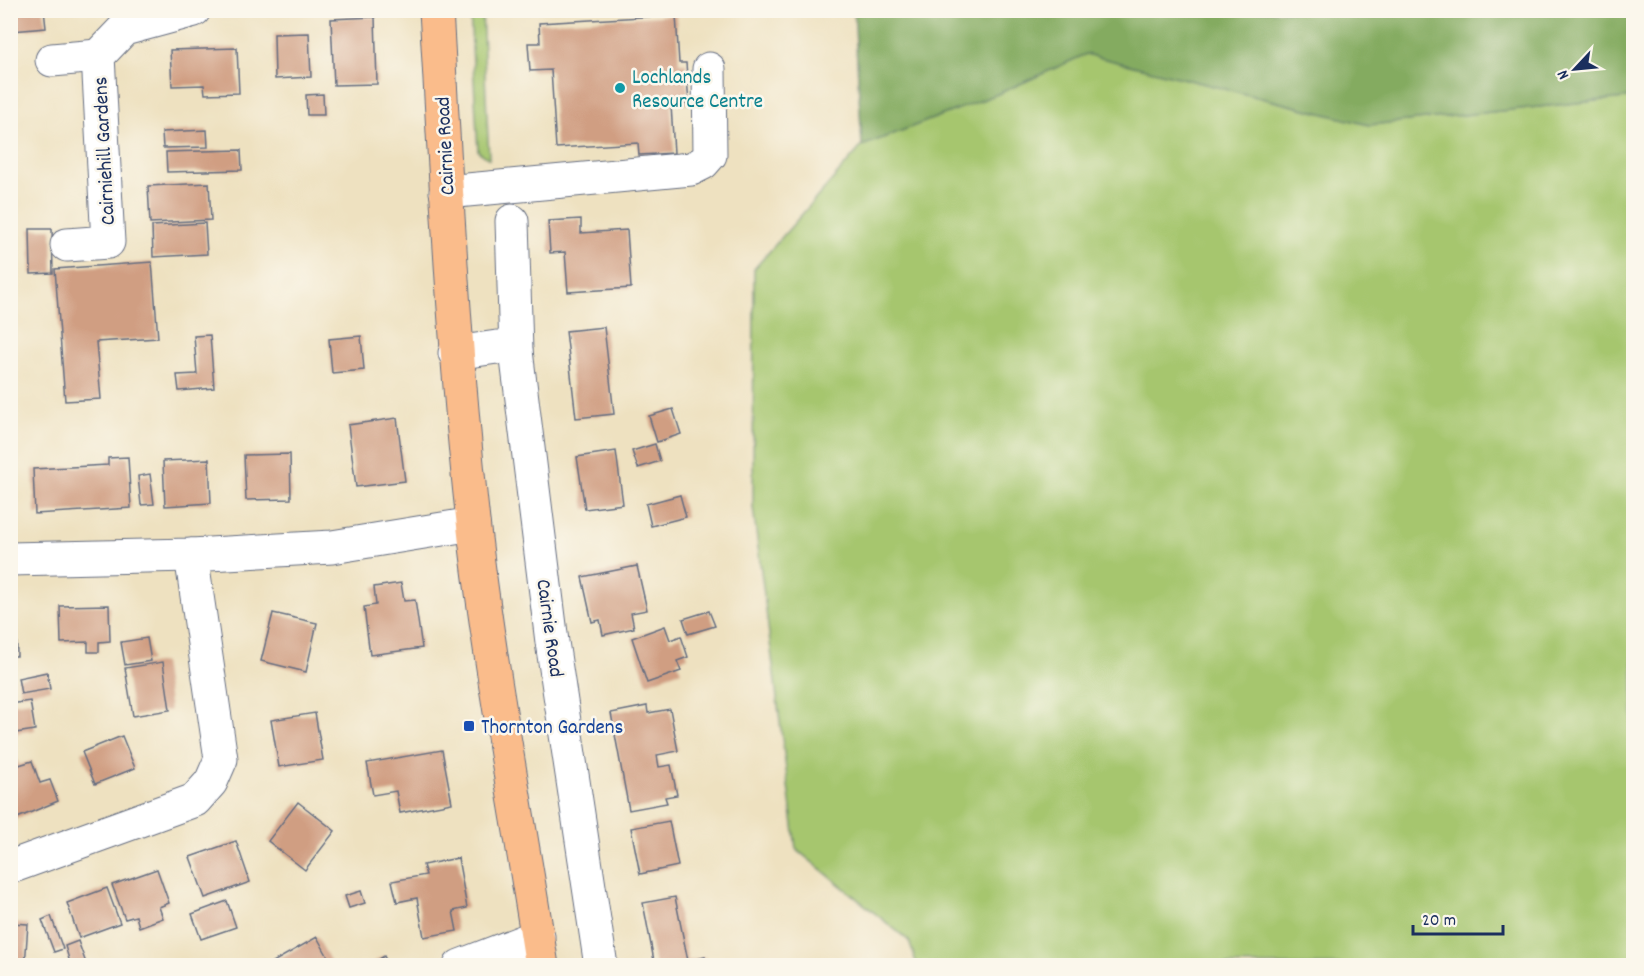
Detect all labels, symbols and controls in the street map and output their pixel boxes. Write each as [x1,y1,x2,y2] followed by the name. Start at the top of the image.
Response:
[1545,39,1605,99] north arrow
[632,64,763,118] place label: Lochlands Resource Centre
[1552,66,1576,83] text: N
[87,76,125,226] street label: Cairniehill Gardens
[613,81,627,95] marker: Lochlands Resource Centre
[429,96,465,196] street label: Cairnie Road
[526,577,570,679] street label: Cairnie Road
[481,714,623,744] place label: Thornton Gardens
[462,719,476,733] marker: Thornton Gardens
[1413,898,1503,936] scale bar
[1422,909,1456,934] text: 20 m

